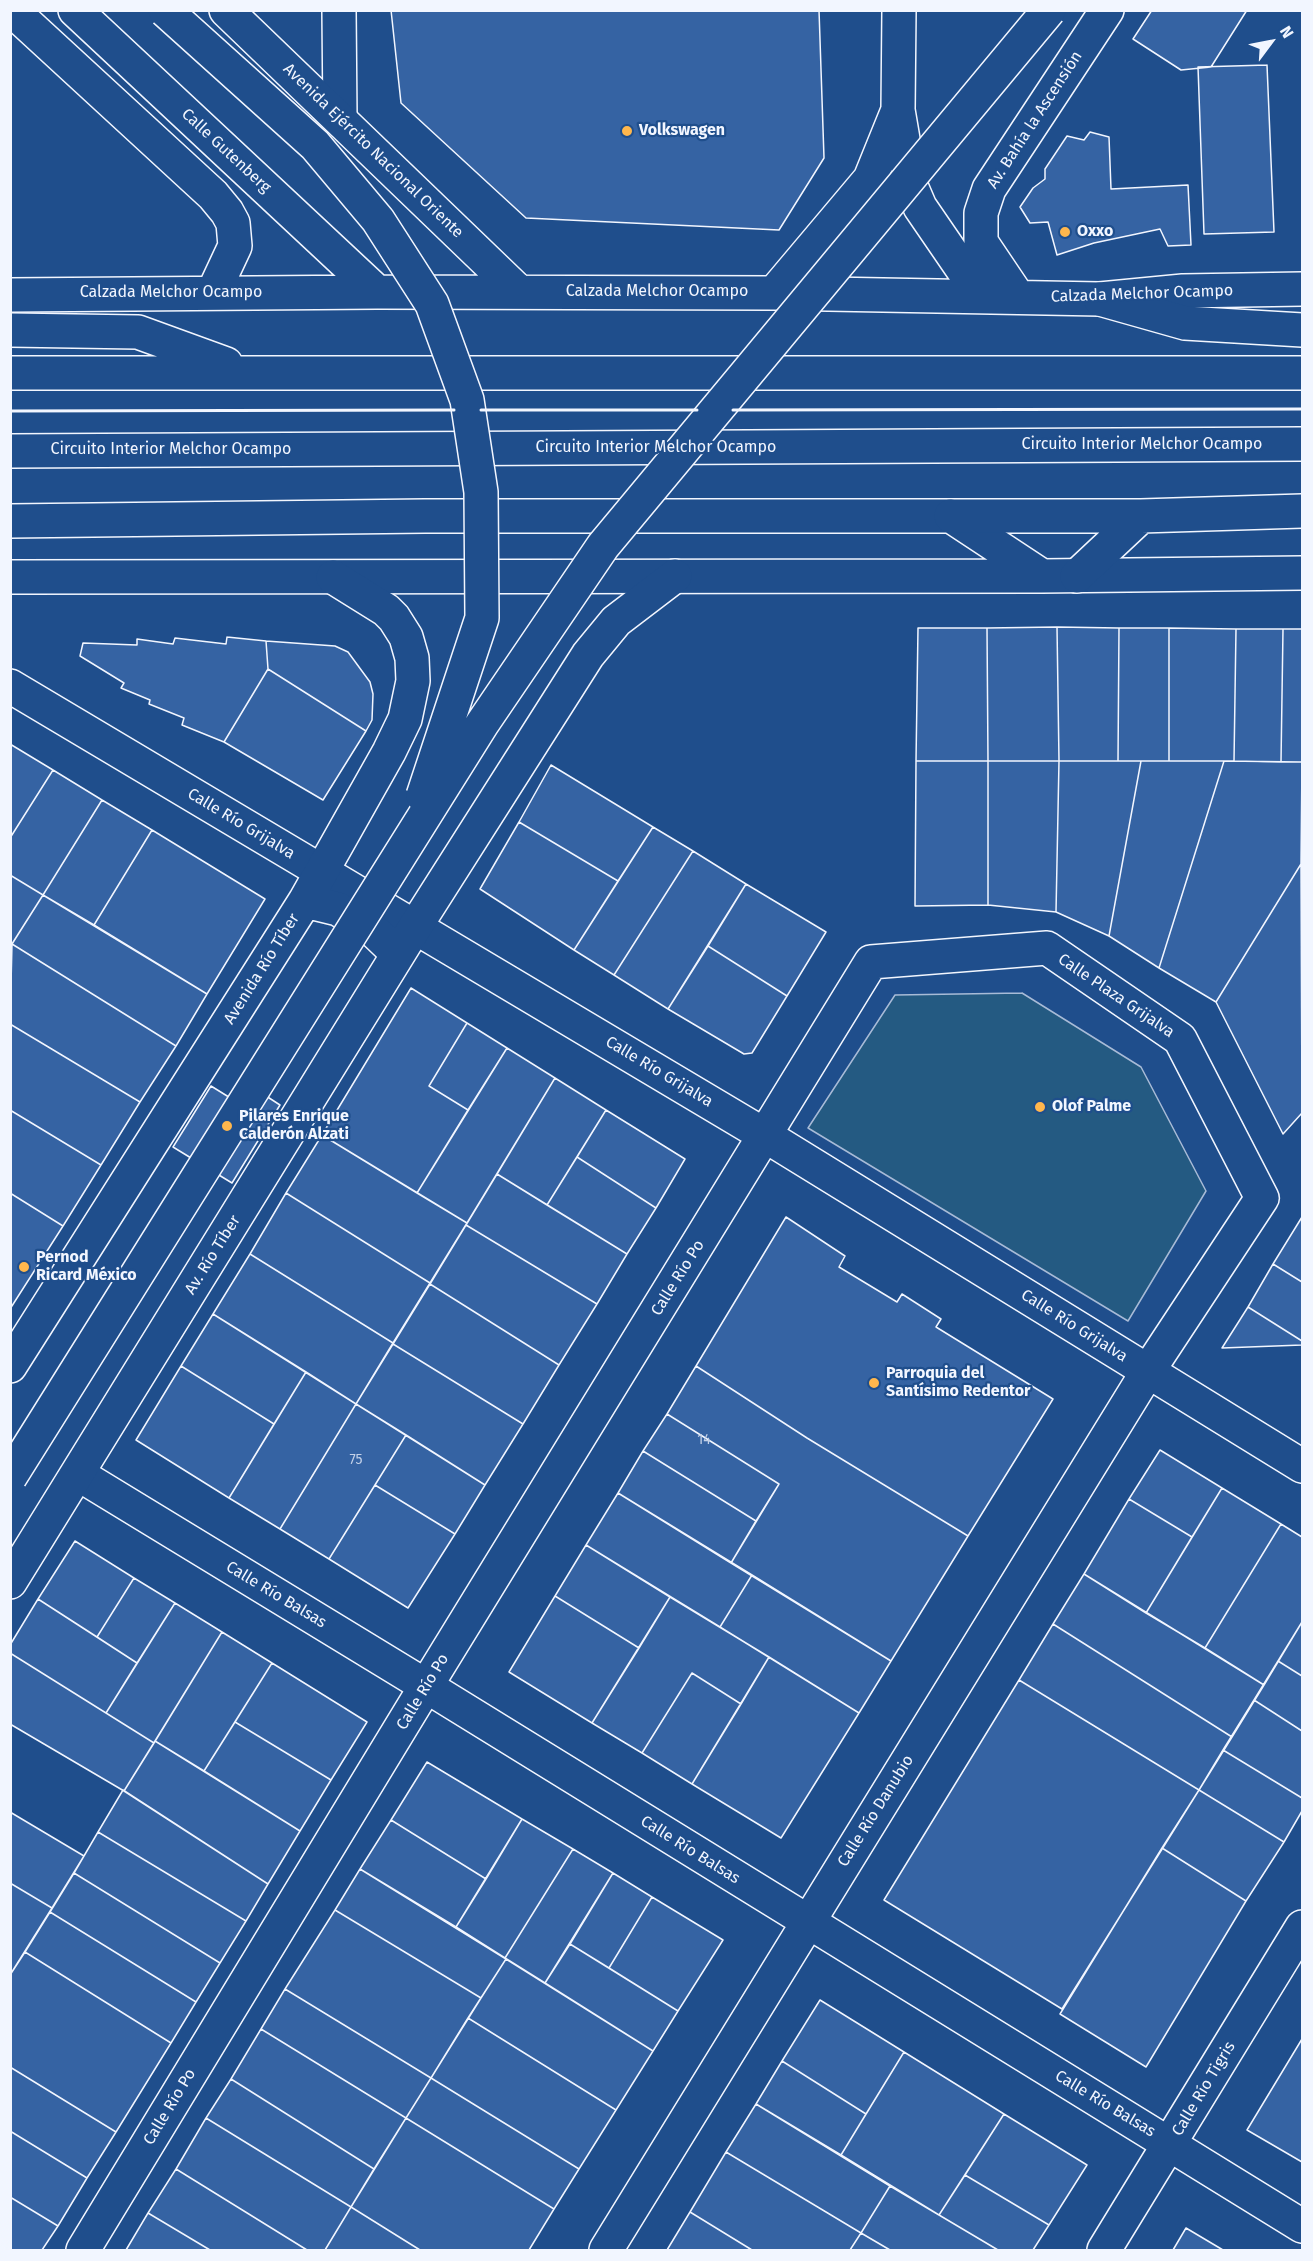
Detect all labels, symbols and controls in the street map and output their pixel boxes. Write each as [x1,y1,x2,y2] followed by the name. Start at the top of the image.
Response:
[1241,12,1301,72] north arrow
[1276,23,1298,42] text: N
[983,48,1087,192] street label: Av. Bahía la Ascensión
[279,60,467,242] street label: Avenida Ejército Nacional Oriente
[177,105,275,197] street label: Calle Gutenberg
[639,121,725,141] place label: Volkswagen
[620,124,634,138] marker: Volkswagen
[1077,222,1113,242] place label: Oxxo
[1058,225,1072,239] marker: Oxxo
[1050,281,1234,307] street label: Calzada Melchor Ocampo
[566,282,748,302] street label: Calzada Melchor Ocampo
[80,283,262,303] street label: Calzada Melchor Ocampo
[1022,435,1262,455] street label: Circuito Interior Melchor Ocampo
[536,438,776,458] street label: Circuito Interior Melchor Ocampo
[51,440,291,460] street label: Circuito Interior Melchor Ocampo
[184,784,298,864] street label: Calle Río Grijalva
[220,910,304,1028] street label: Avenida Río Tíber
[1054,950,1178,1042] street label: Calle Plaza Grijalva
[602,1032,716,1112] street label: Calle Río Grijalva
[1052,1097,1131,1117] place label: Olof Palme
[1033,1100,1047,1114] marker: Olof Palme
[239,1107,349,1145] place label: Pilares Enrique Calderón Alzati
[220,1119,234,1133] marker: Pilares Enrique Calderón Alzati
[181,1212,245,1298] street label: Av. Río Tíber
[647,1237,709,1319] street label: Calle Río Po
[36,1248,137,1286] place label: Pernod Ricard México
[17,1260,31,1274] marker: Pernod Ricard México
[1017,1286,1131,1366] street label: Calle Río Grijalva
[886,1364,1031,1402] place label: Parroquia del Santísimo Redentor
[867,1376,881,1390] marker: Parroquia del Santísimo Redentor
[697,1432,711,1448] house number: 14
[349,1452,363,1468] house number: 75
[222,1558,330,1632] street label: Calle Río Balsas
[393,1650,453,1734] street label: Calle Río Po
[834,1752,918,1870] street label: Calle Río Danubio
[637,1812,743,1888] street label: Calle Río Balsas
[1168,2038,1240,2140] street label: Calle Río Tigris
[140,2065,200,2149] street label: Calle Río Po
[1051,2067,1159,2141] street label: Calle Río Balsas

